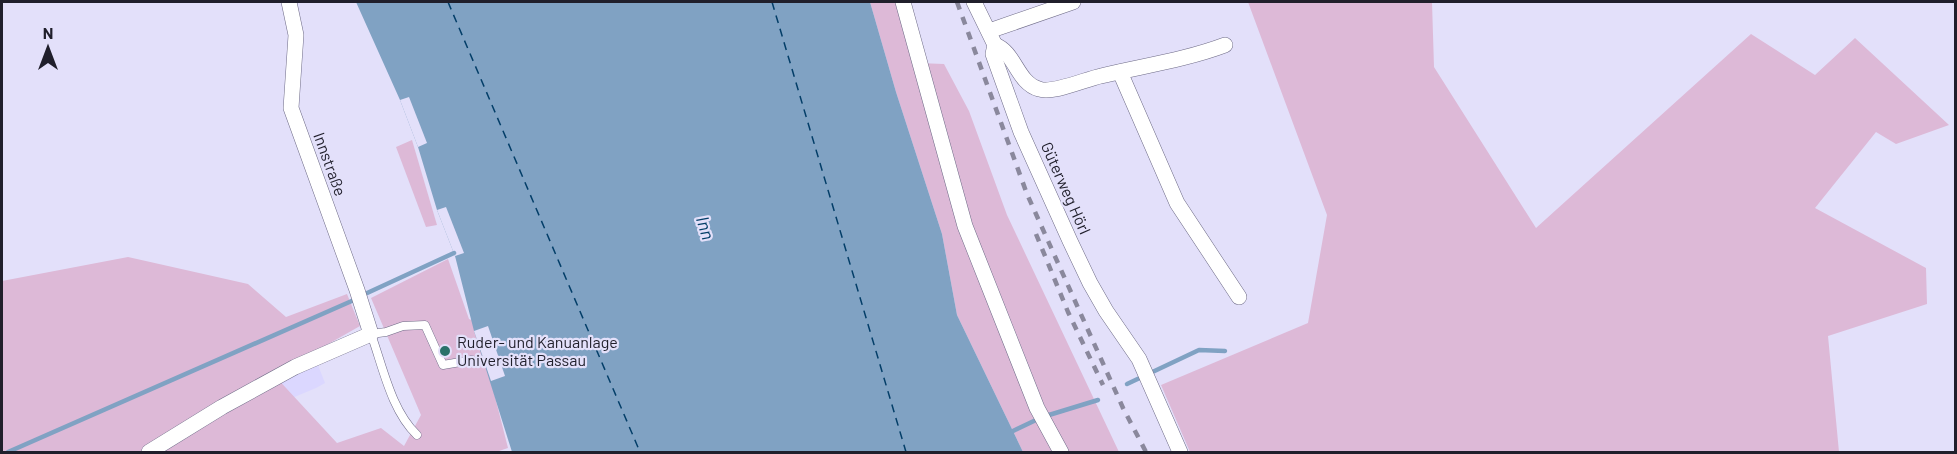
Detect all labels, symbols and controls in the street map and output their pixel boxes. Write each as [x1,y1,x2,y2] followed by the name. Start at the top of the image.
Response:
[18,18,78,78] north arrow
[43,23,53,42] text: N
[310,129,351,198] street label: Innstraße
[1038,139,1095,237] street label: Güterweg Hörl
[692,213,720,242] water label: Inn
[457,332,618,369] place label: Ruder- und Kanuanlage Universität Passau
[438,344,452,358] marker: Ruder- und Kanuanlage Universität Passau

